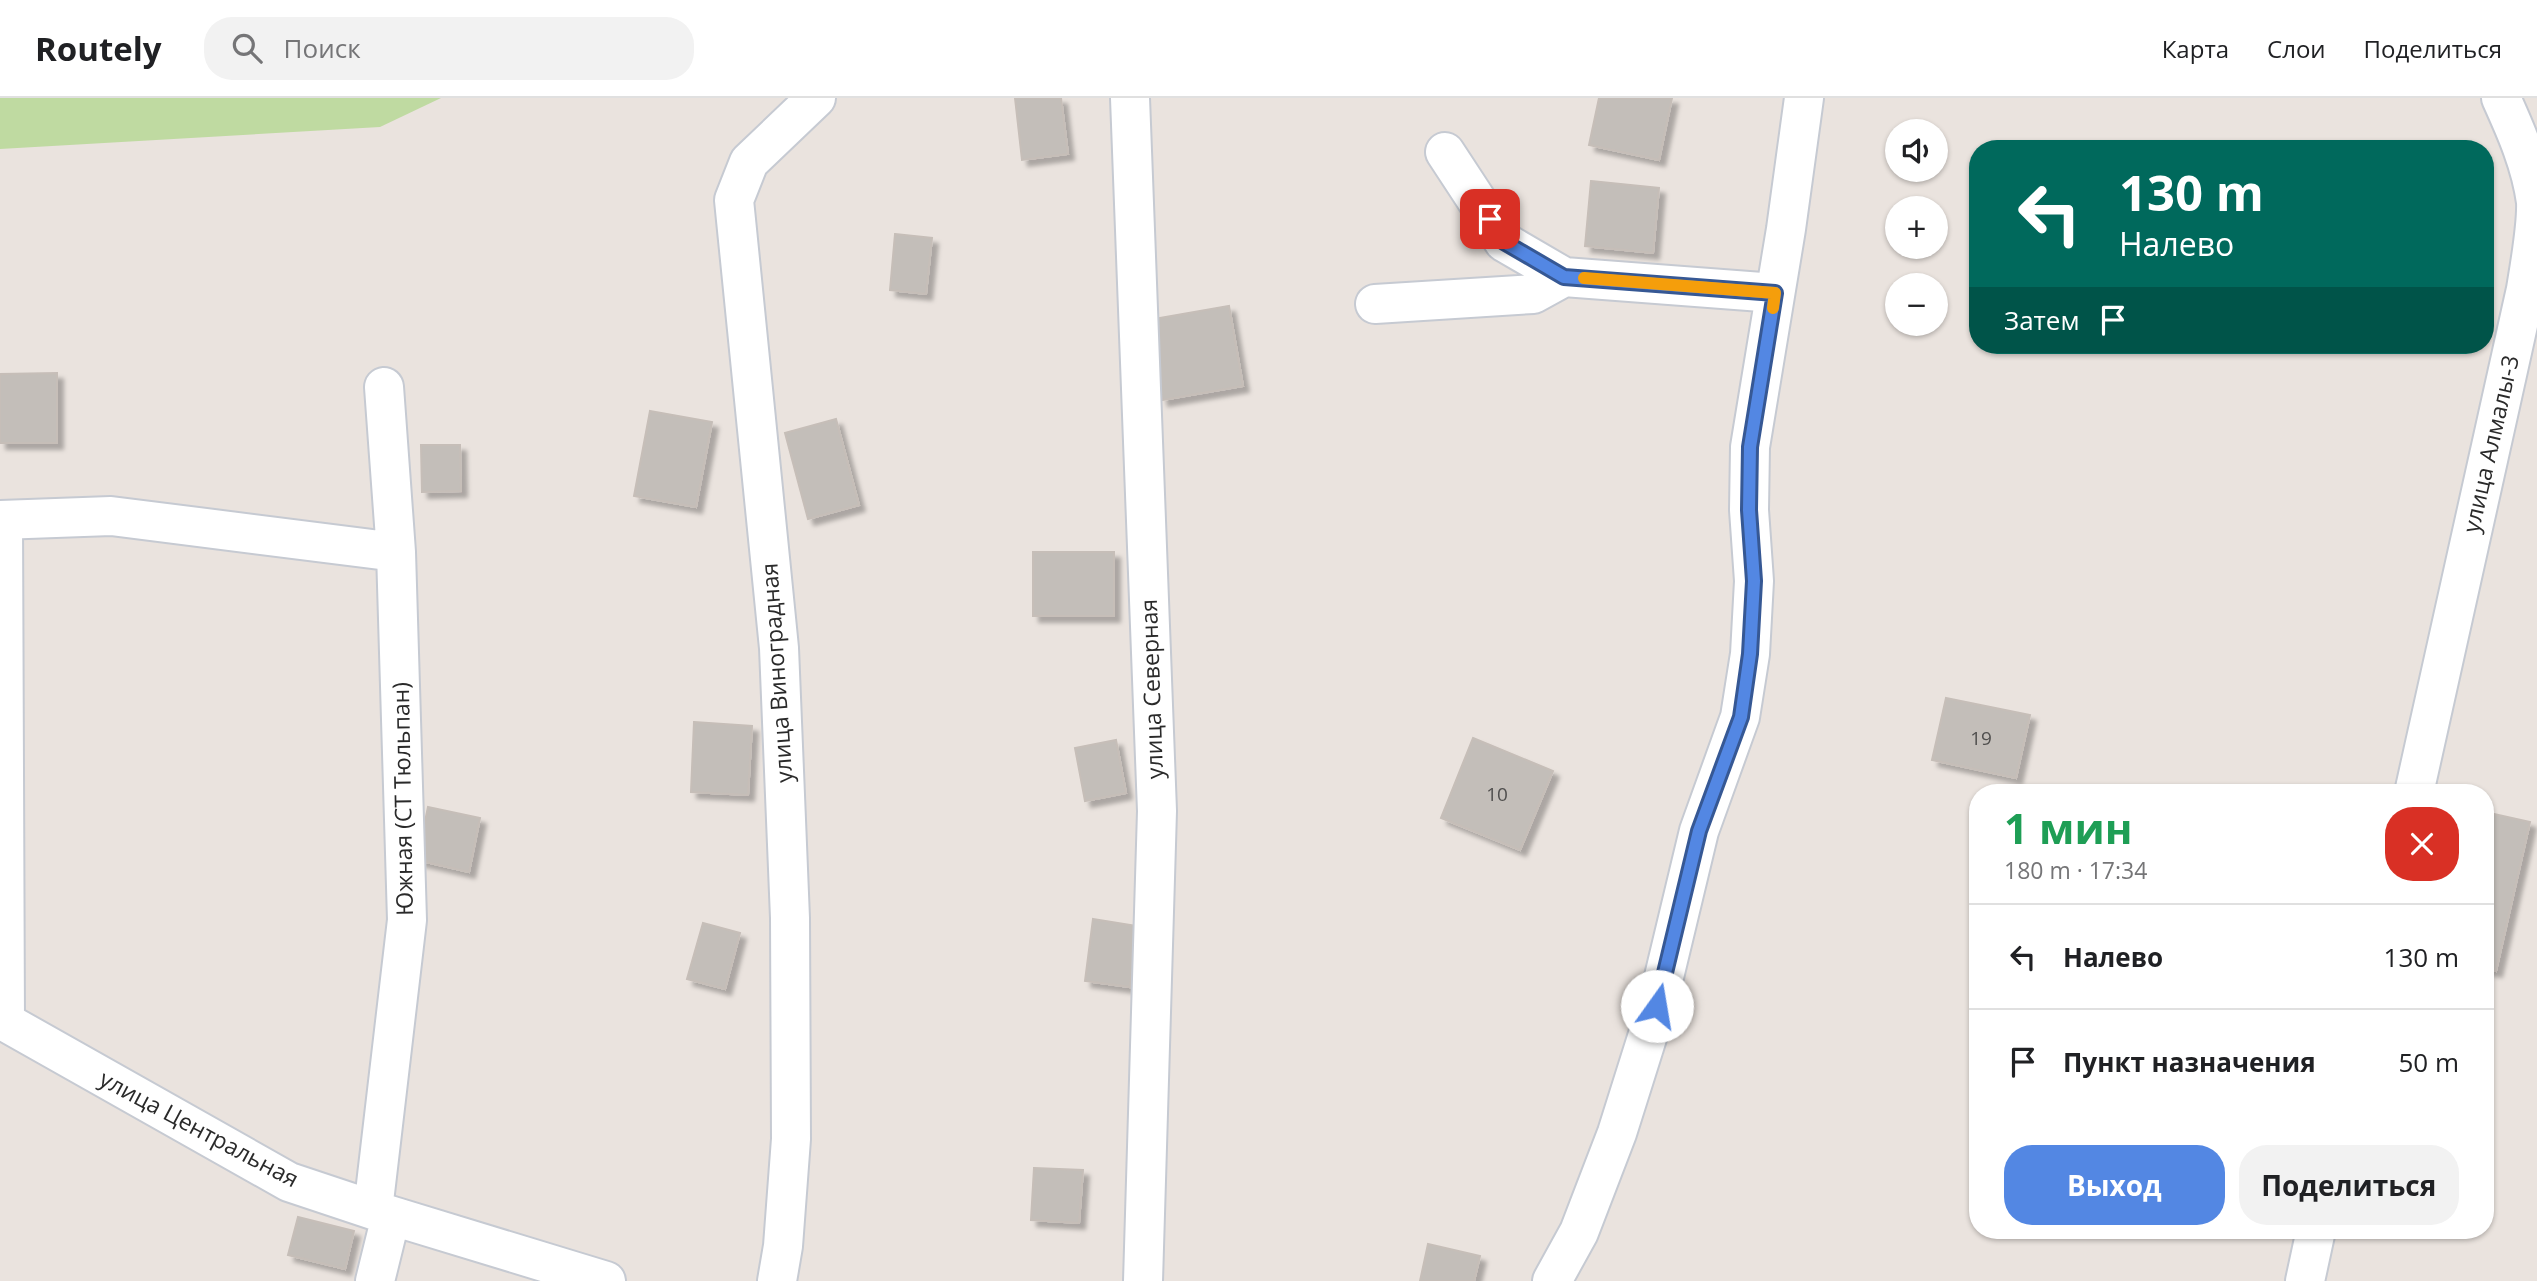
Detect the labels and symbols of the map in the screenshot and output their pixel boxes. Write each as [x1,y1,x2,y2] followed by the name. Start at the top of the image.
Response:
[1460,189,1520,249] pin
[2454,352,2526,536] street label: улица Алмалы-3
[752,562,800,784] street label: улица Виноградная
[1132,598,1170,780] street label: улица Северная
[384,682,420,916] street label: Южная (СТ Тюльпан)
[1970,725,1992,751] house number: 19
[1486,781,1508,807] house number: 10
[1620,969,1694,1043] position arrow
[94,1062,305,1194] street label: улица Центральная

